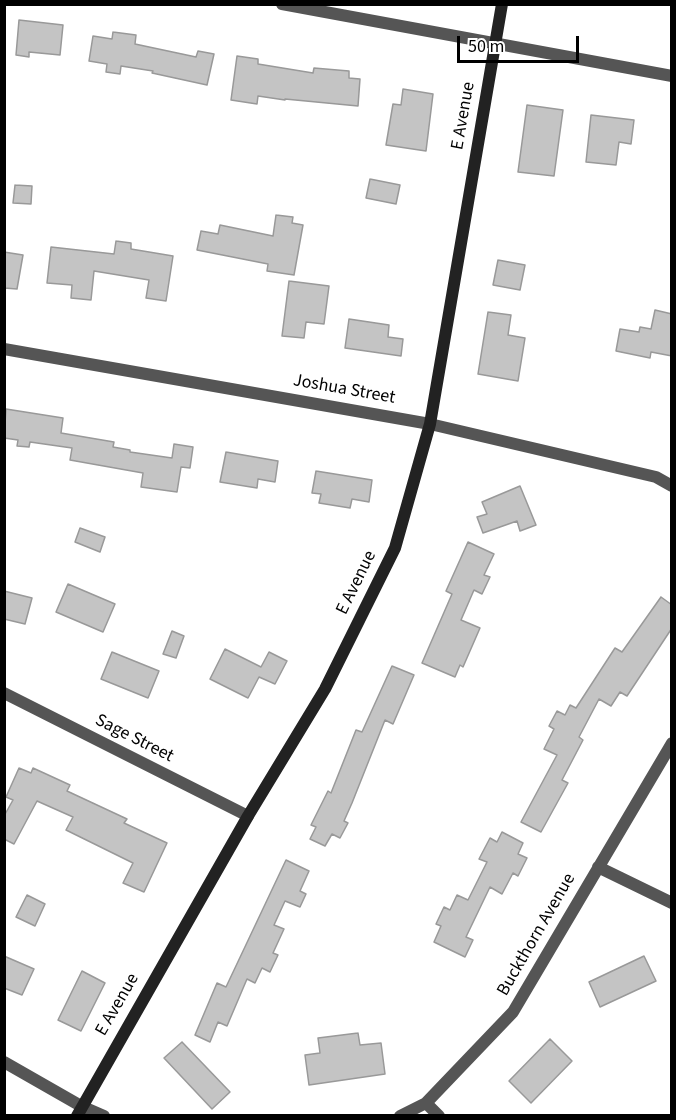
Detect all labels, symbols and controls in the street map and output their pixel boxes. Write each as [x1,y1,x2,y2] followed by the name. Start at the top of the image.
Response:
[460,24,582,62] scale bar
[468,34,504,59] text: 50 m
[447,80,481,152] street label: E Avenue
[291,370,397,410] street label: Joshua Street
[332,547,382,619] street label: E Avenue
[91,710,177,768] street label: Sage Street
[493,870,581,1000] street label: Buckthorn Avenue
[92,970,144,1040] street label: E Avenue

